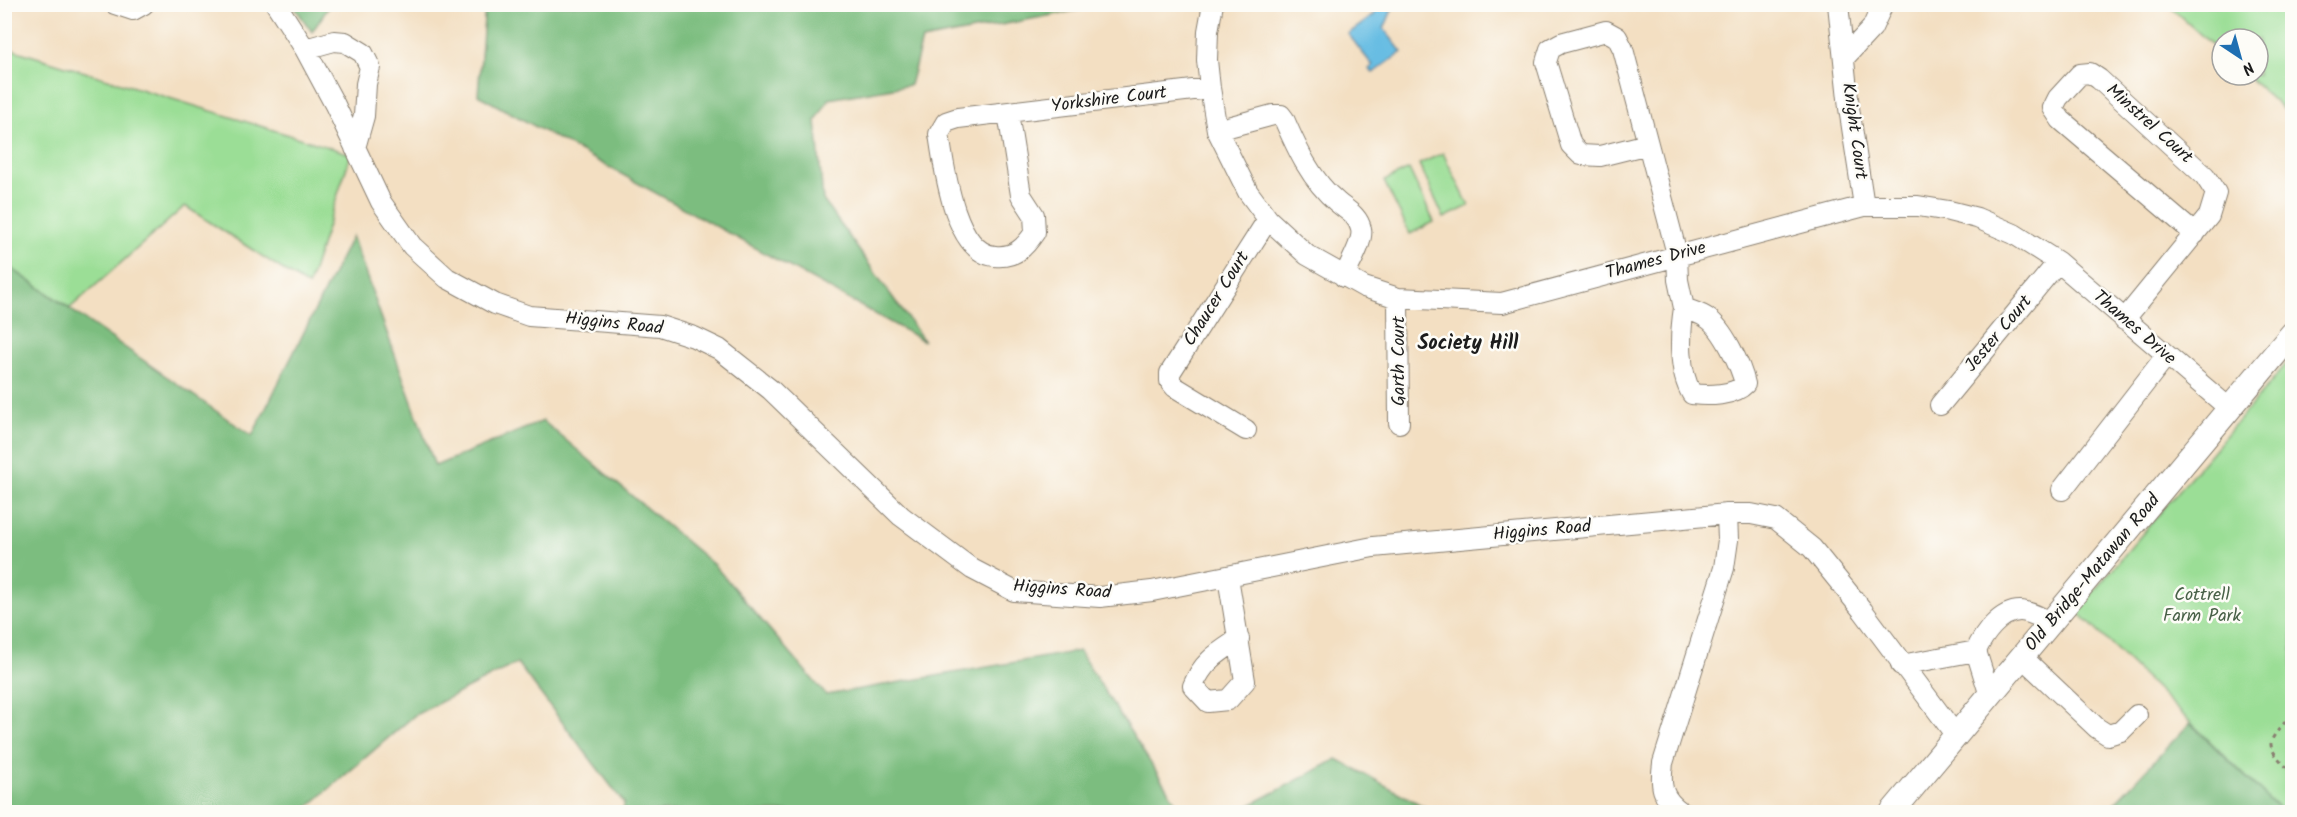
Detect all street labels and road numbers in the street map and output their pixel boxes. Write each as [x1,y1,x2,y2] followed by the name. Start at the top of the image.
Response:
[2099,77,2200,172] street label: Minstrel Court
[1050,78,1170,121] street label: Yorkshire Court
[1833,81,1875,182] street label: Knight Court
[1603,234,1709,288] street label: Thames Drive
[1176,245,1258,352] street label: Chaucer Court
[2086,283,2182,373] street label: Thames Drive
[1958,288,2041,379] street label: Jester Court
[564,304,665,344] street label: Higgins Road
[1385,315,1414,406] street label: Garth Court
[2018,487,2169,658] street label: Old Bridge-Matawan Road
[1492,512,1593,550] street label: Higgins Road
[1012,572,1113,608] street label: Higgins Road

